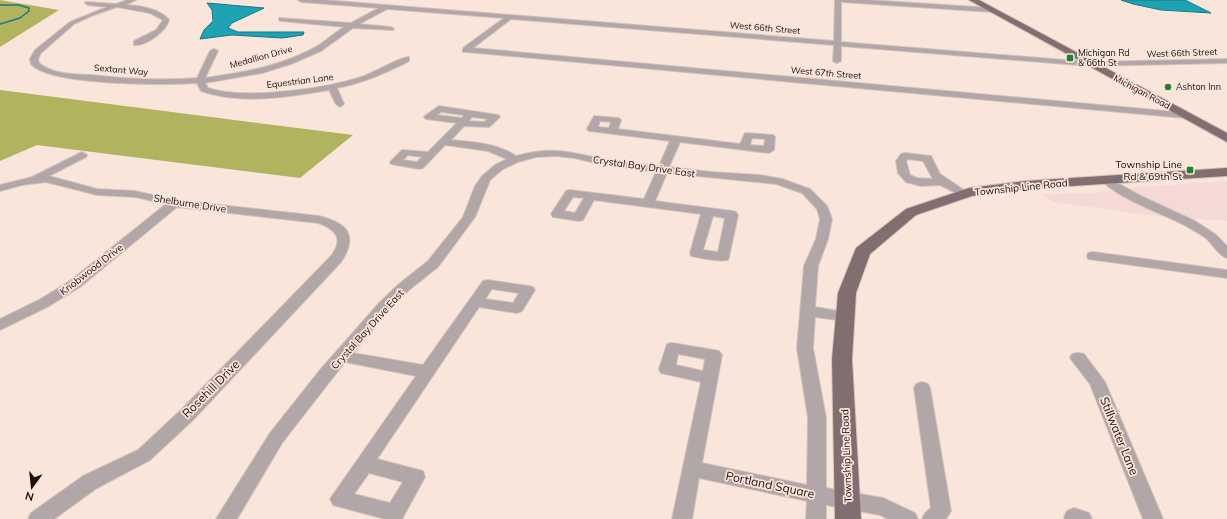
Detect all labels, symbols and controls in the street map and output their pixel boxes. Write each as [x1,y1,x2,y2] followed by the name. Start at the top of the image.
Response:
[729,19,801,36] street label: West 66th Street
[228,43,293,70] street label: Medallion Drive
[1146,46,1218,59] street label: West 66th Street
[1078,47,1130,68] place label: Michigan Rd & 66th St
[1065,53,1075,63] marker: Michigan Rd & 66th St
[93,62,149,78] street label: Sextant Way
[790,64,862,81] street label: West 67th Street
[266,71,334,90] street label: Equestrian Lane
[1112,72,1172,111] street label: Michigan Road
[1176,81,1221,92] place label: Ashton Inn
[1163,82,1173,92] marker: Ashton Inn
[592,153,696,180] street label: Crystal Bay Drive East
[1116,158,1182,183] place label: Township Line Rd & 69th St
[1185,165,1195,175] marker: Township Line Rd & 69th St
[974,176,1068,199] street label: Township Line Road
[153,191,227,216] street label: Shelburne Drive
[57,241,126,298] street label: Knobwood Drive
[328,286,407,372] street label: Crystal Bay Drive East
[179,357,243,421] street label: Rosehill Drive
[1097,394,1142,477] street label: Stillwater Lane
[838,409,855,503] street label: Township Line Road
[12,467,52,507] north arrow
[724,468,816,501] street label: Portland Square
[24,489,35,504] text: N

